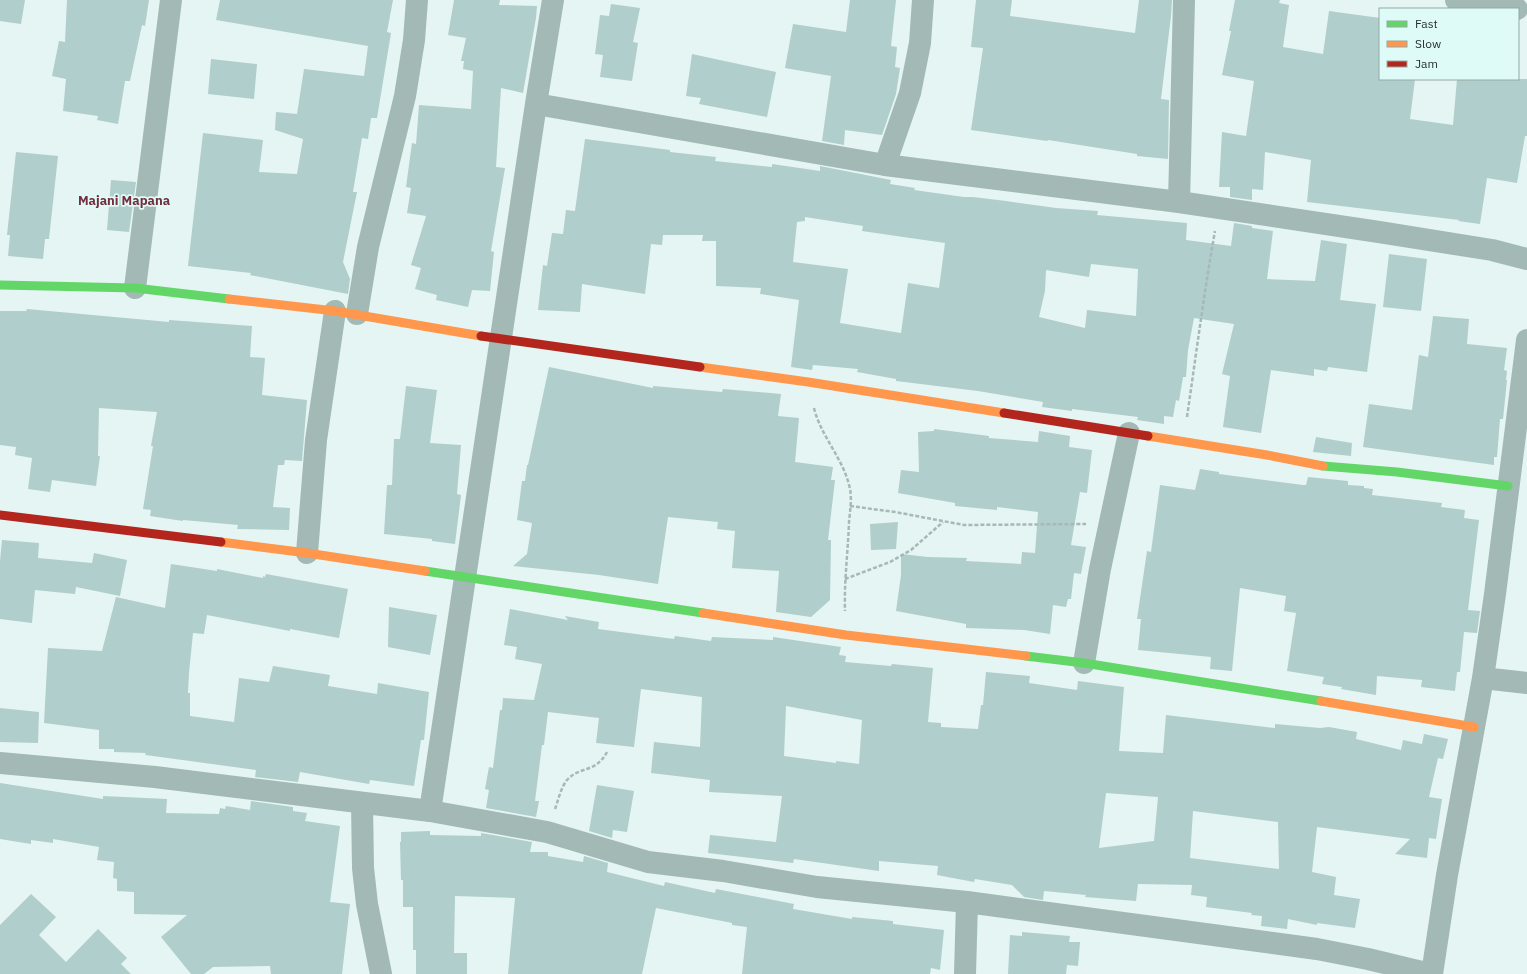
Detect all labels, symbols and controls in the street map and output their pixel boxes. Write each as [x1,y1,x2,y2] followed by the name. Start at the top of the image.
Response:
[1379,8,1519,80] legend
[1415,16,1438,31] text: Fast
[1415,36,1441,51] text: Slow
[1415,56,1438,71] text: Jam
[78,192,170,209] district label: Majani Mapana

